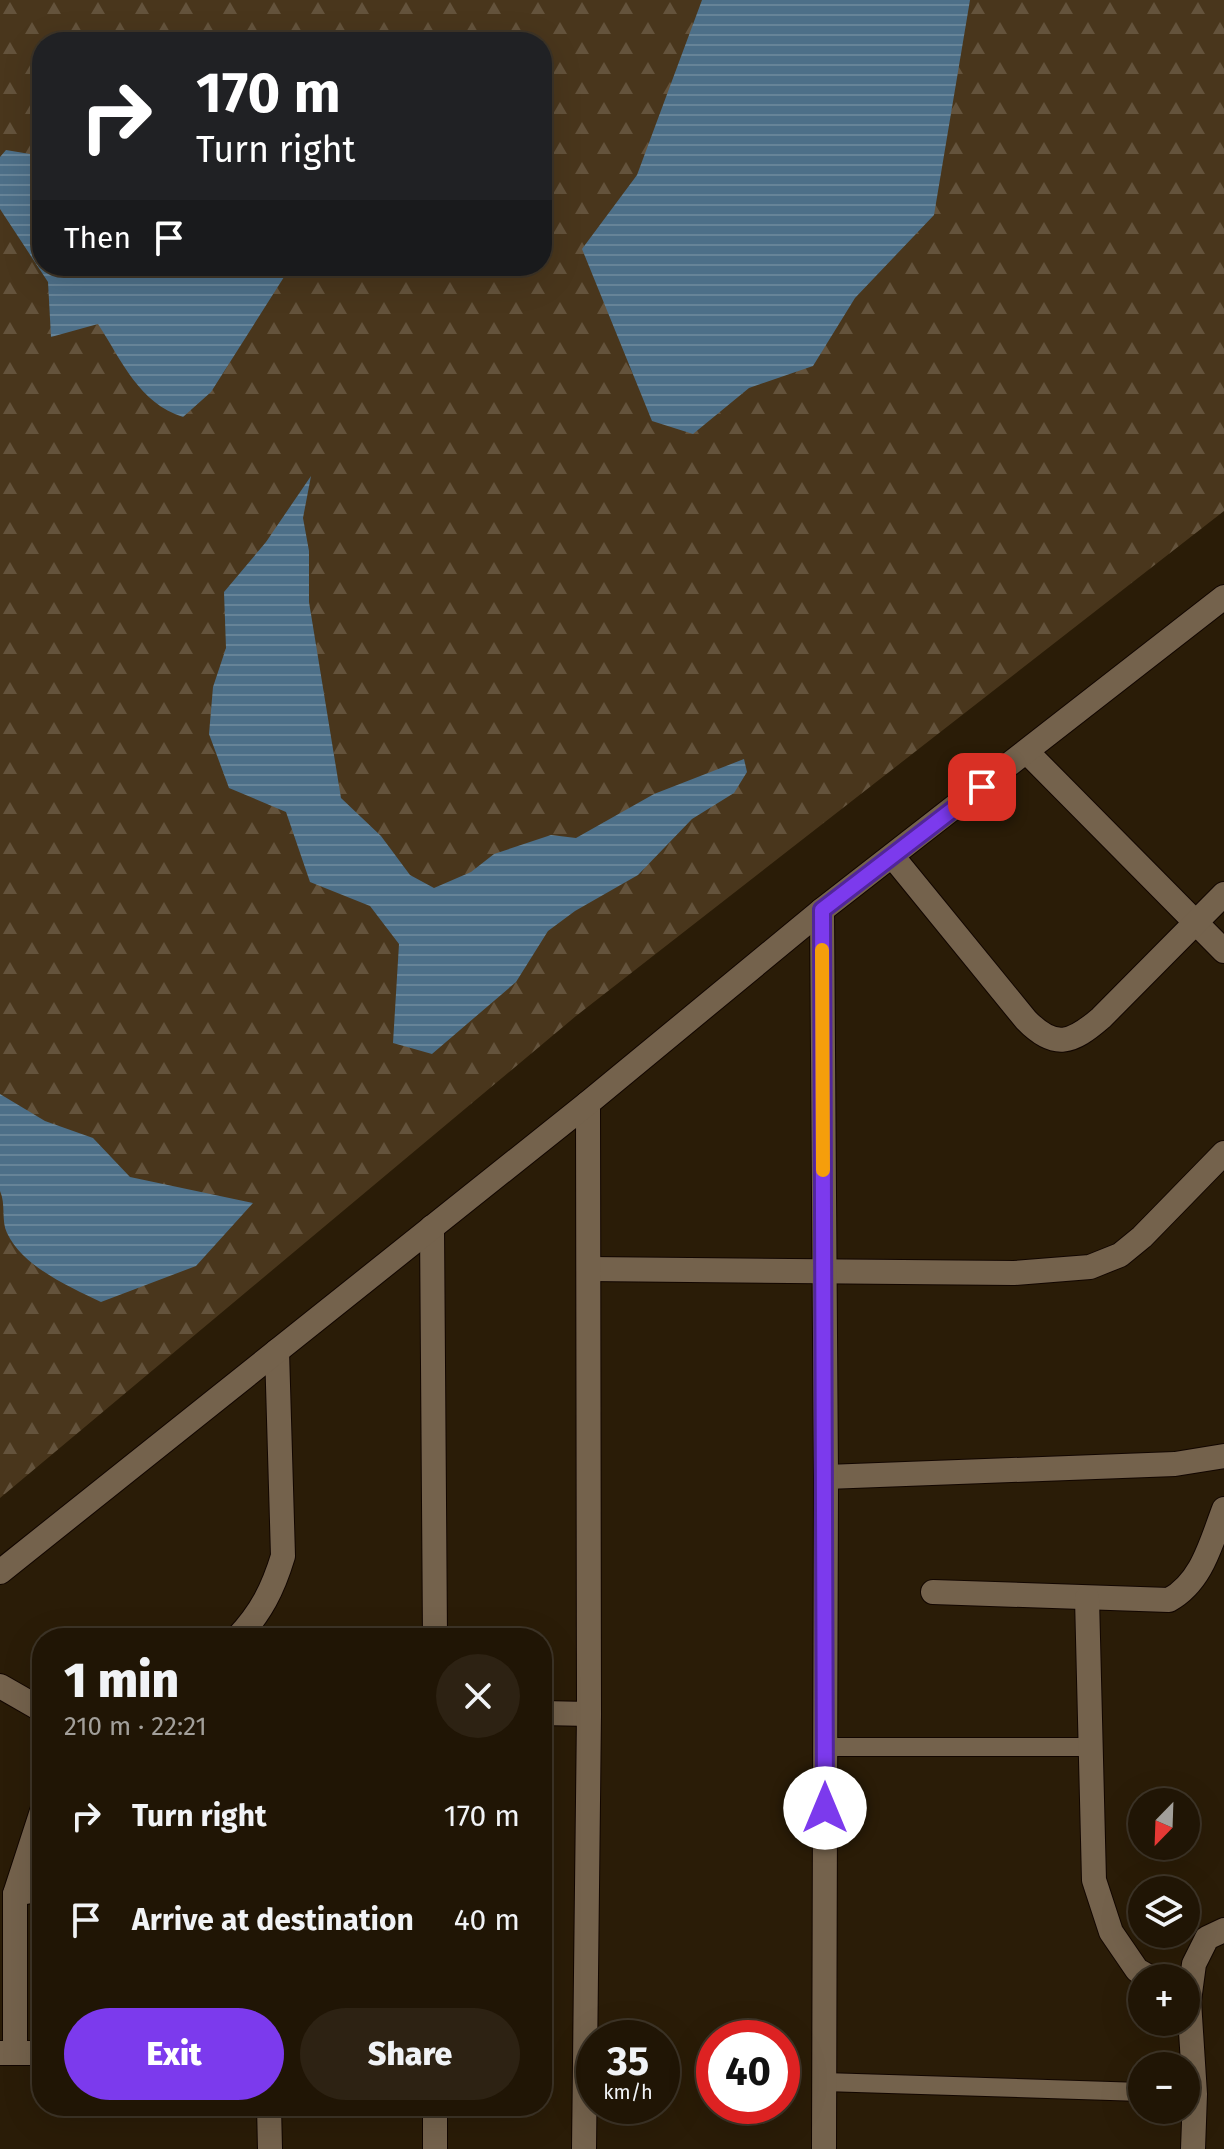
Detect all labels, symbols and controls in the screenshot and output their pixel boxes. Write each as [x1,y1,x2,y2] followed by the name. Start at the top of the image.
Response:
[196,60,341,127] text: 170 m
[64,64,168,168] icon: right
[196,128,356,172] text: Turn right
[147,216,191,260] icon: arrive
[64,220,131,256] text: Then
[948,753,1016,821] pin
[960,765,1004,809] icon: arrive
[64,1652,179,1710] text: 1 min
[436,1654,520,1738] button: close
[64,1711,207,1742] text: 210 m · 22:21
[783,1766,867,1850] position arrow
[1128,1788,1200,1860] north arrow
[1128,1788,1200,2124] map controls
[64,1794,108,1838] icon: right
[132,1798,267,1834] text: Turn right
[444,1798,520,1834] text: 170 m
[1128,1876,1200,1948] button: layers
[64,1898,108,1942] icon: arrive
[132,1902,414,1938] text: Arrive at destination
[454,1902,520,1938] text: 40 m
[1128,1964,1200,2036] button: +
[64,2008,284,2100] button: Exit
[300,2008,520,2100] button: Share
[696,2020,800,2124] speed limit sign: 40
[607,2038,649,2086] text: 35
[1128,2052,1200,2124] button: −
[603,2080,653,2104] text: km/h

